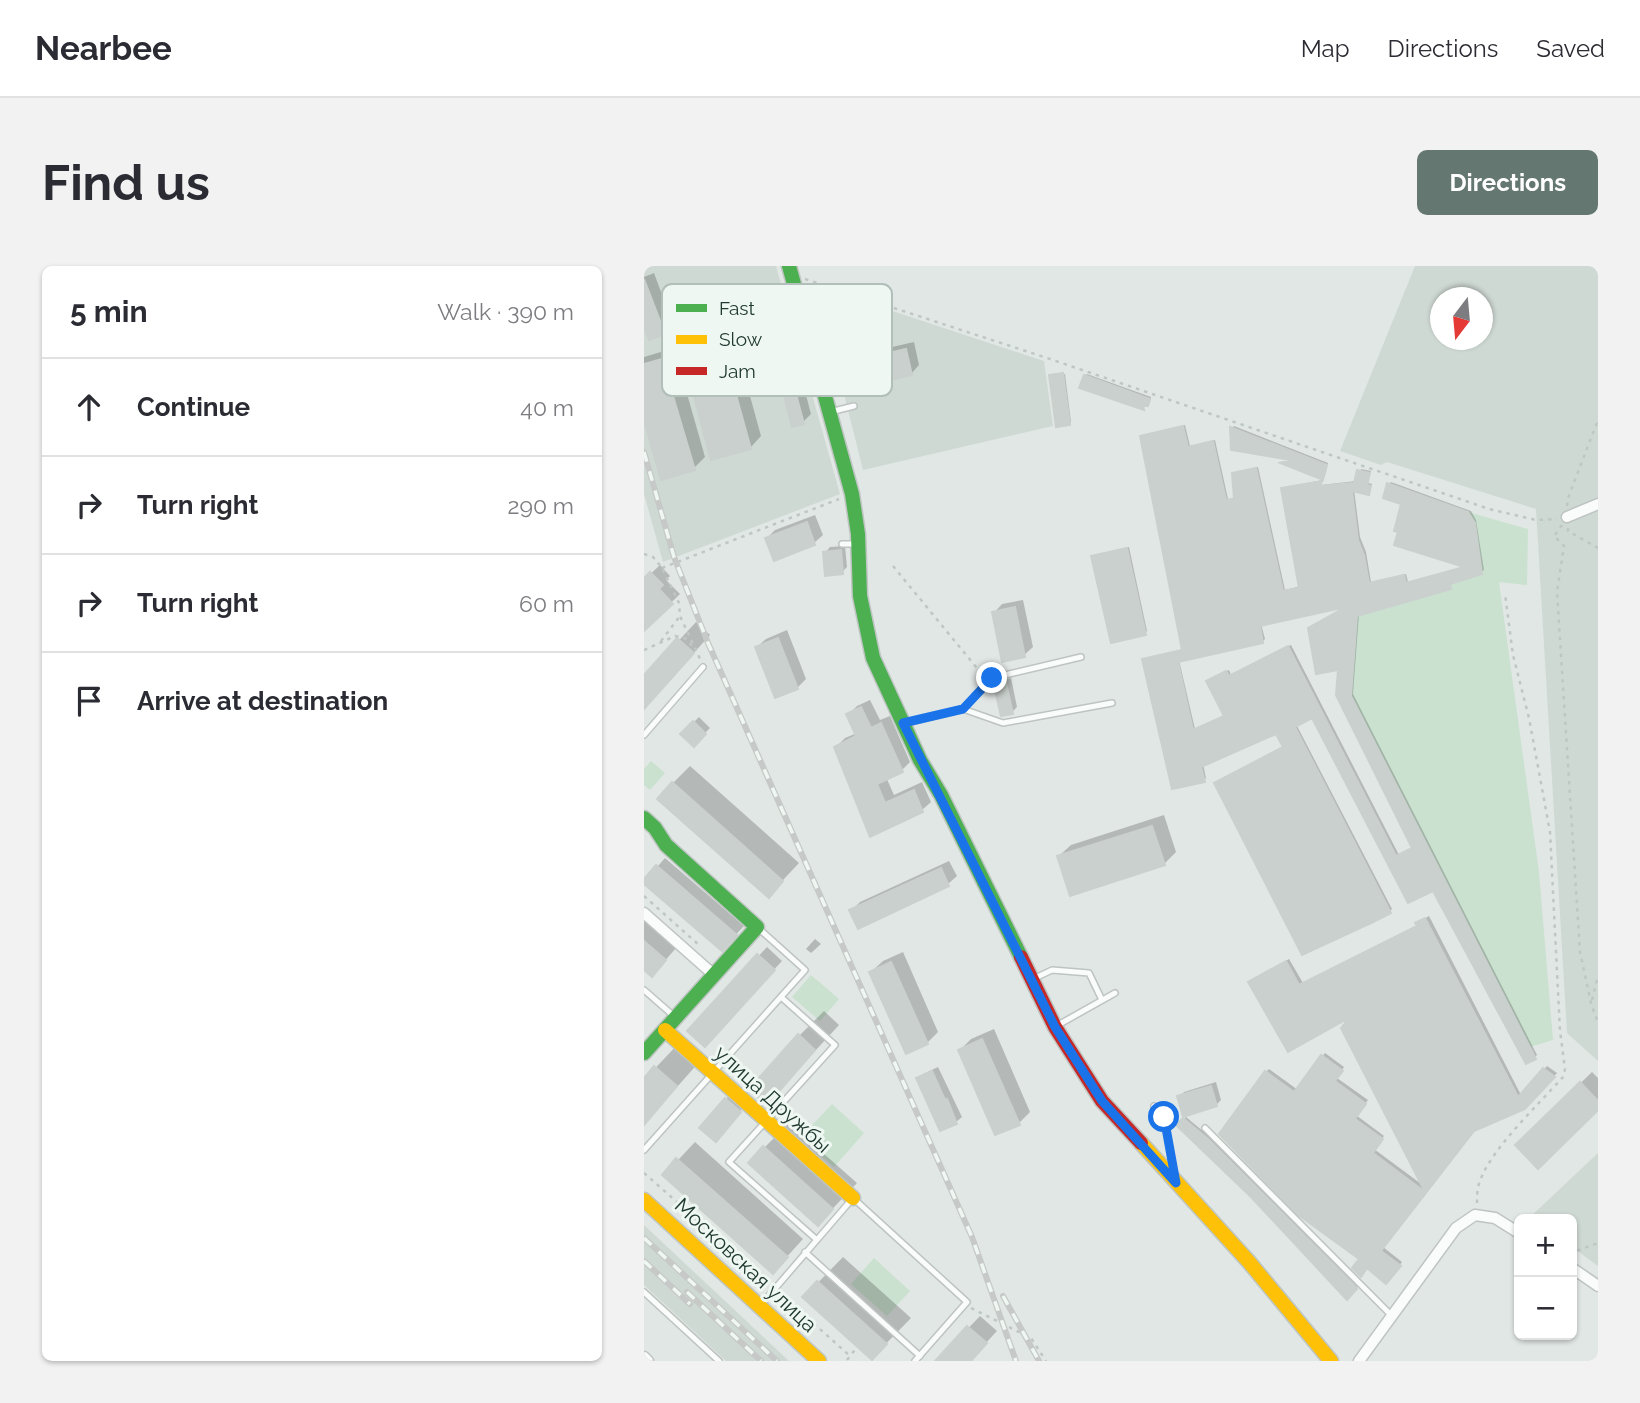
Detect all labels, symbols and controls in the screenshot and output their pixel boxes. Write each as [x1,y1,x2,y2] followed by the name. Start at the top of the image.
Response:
[35,29,172,68] text: Nearbee
[1301,34,1350,63] text: Map
[1388,34,1498,63] text: Directions
[1536,34,1605,63] text: Saved
[1417,150,1598,215] button: Directions
[42,154,210,211] text: Find us
[662,284,892,396] legend
[1430,287,1493,350] north arrow
[70,294,148,329] text: 5 min
[719,297,755,319] text: Fast
[437,298,574,325] text: Walk · 390 m
[719,328,763,350] text: Slow
[719,360,756,382] text: Jam
[70,388,108,426] icon: ahead
[137,392,250,422] text: Continue
[520,394,574,421] text: 40 m
[70,486,108,524] icon: right
[137,490,258,520] text: Turn right
[507,492,574,519] text: 290 m
[70,584,108,622] icon: right
[137,588,258,618] text: Turn right
[519,590,574,617] text: 60 m
[976,662,1007,693] route end
[70,682,108,720] icon: arrive
[137,686,388,716] text: Arrive at destination
[710,1040,836,1158] street label: улица Дружбы
[1148,1101,1179,1132] route start
[670,1193,822,1337] street label: Московская улица
[1514,1214,1577,1340] map controls
[1514,1214,1577,1277] button: +
[1514,1277,1577,1340] button: −

